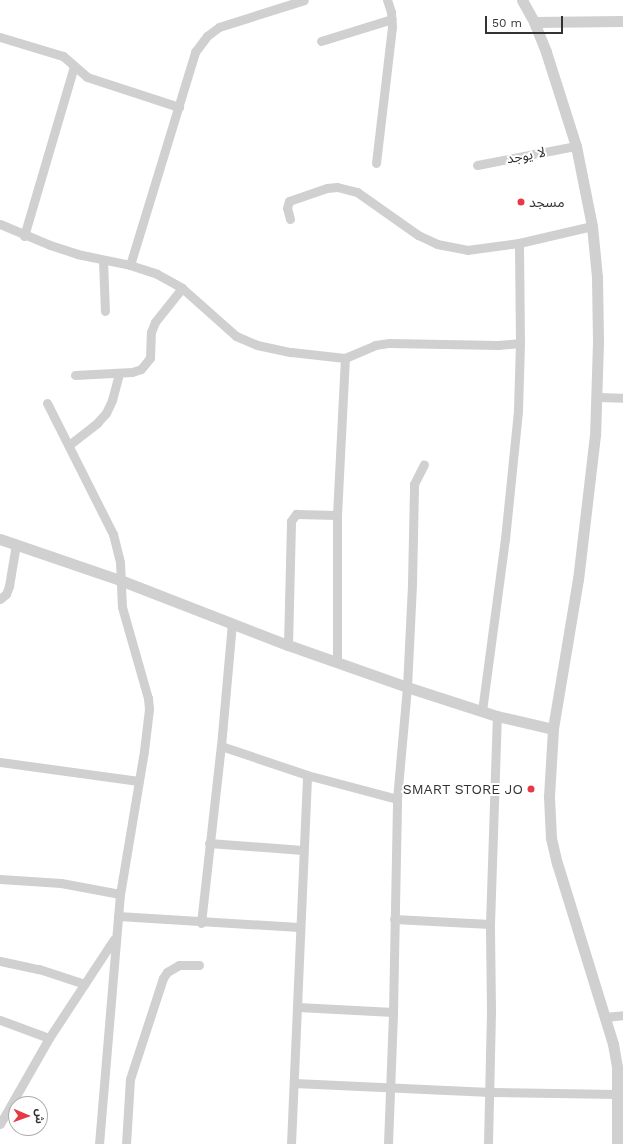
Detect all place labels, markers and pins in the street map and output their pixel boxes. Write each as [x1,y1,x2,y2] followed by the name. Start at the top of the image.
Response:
[529,194,565,210] place label: مسجد
[516,197,526,207] marker: مسجد
[402,781,523,797] place label: SMART STORE JO
[526,784,536,794] marker: SMART STORE JO

